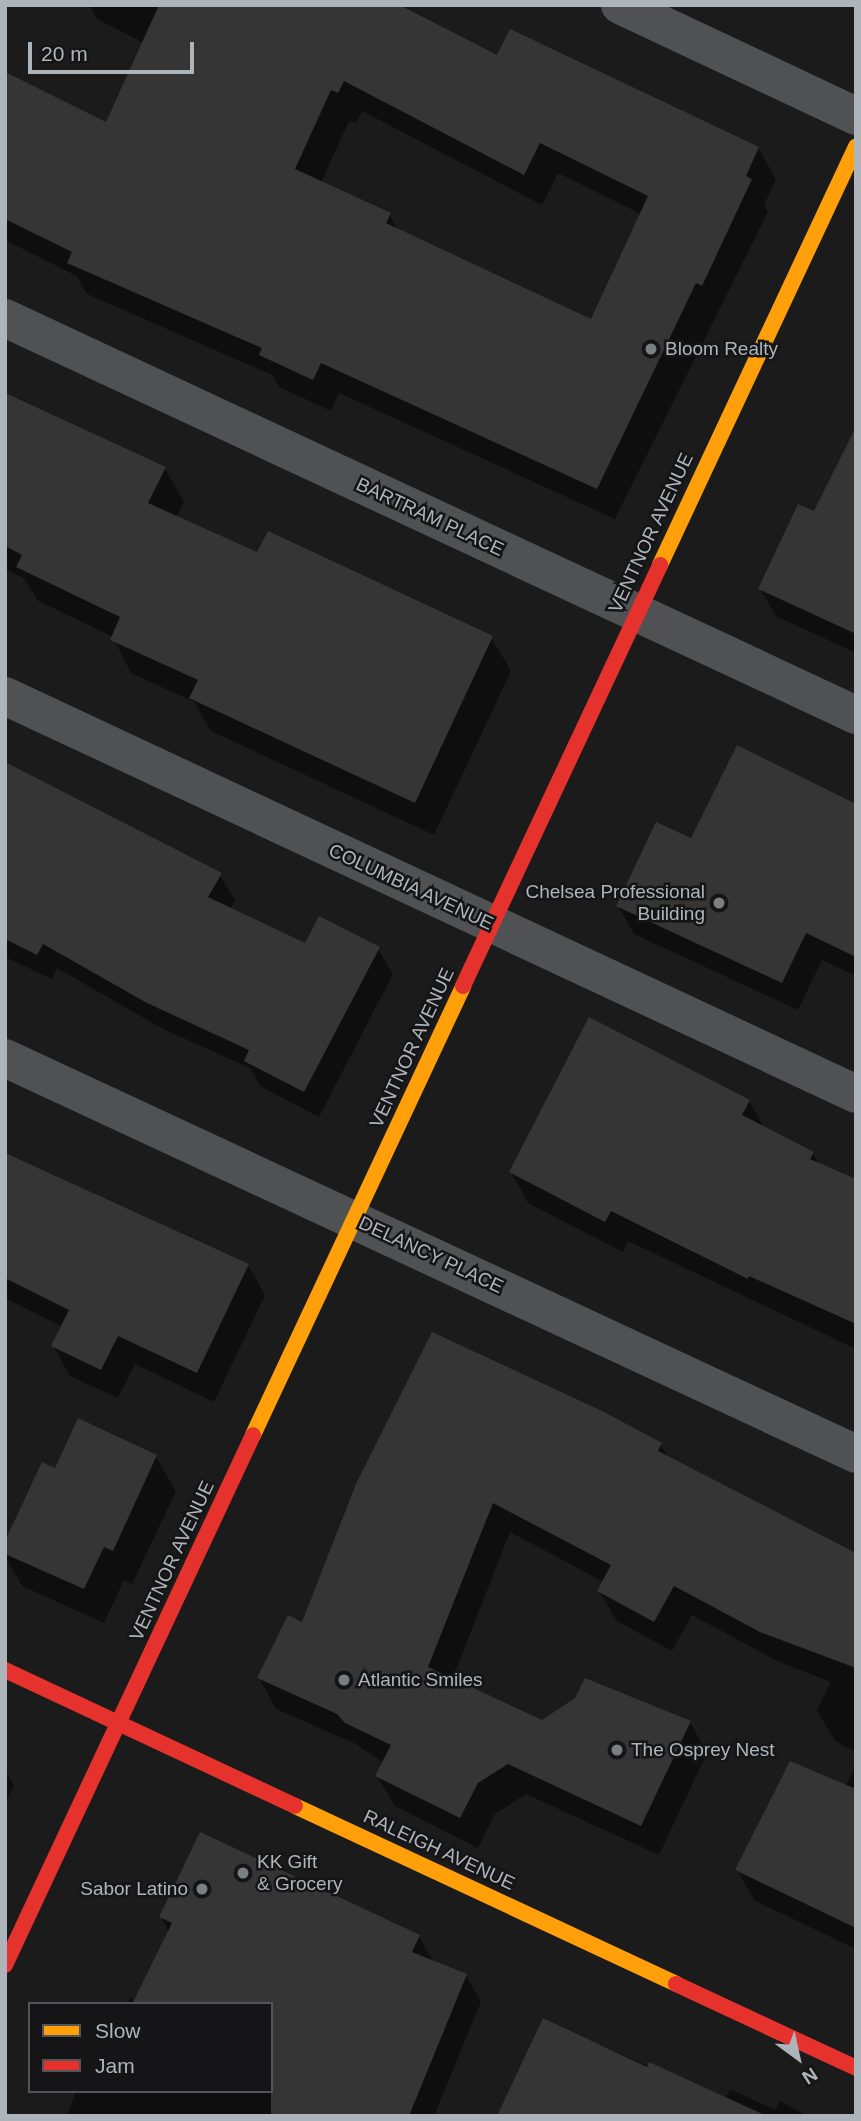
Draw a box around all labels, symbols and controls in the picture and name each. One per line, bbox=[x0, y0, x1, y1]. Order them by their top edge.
scale bar bbox=[32, 28, 198, 72]
text: 20 m bbox=[41, 42, 88, 65]
place label: Bloom Realty bbox=[665, 338, 778, 360]
marker: Bloom Realty bbox=[643, 341, 659, 357]
street label: VENTNOR AVENUE bbox=[604, 449, 698, 617]
street label: BARTRAM PLACE bbox=[353, 473, 507, 561]
street label: COLUMBIA AVENUE bbox=[324, 838, 498, 936]
place label: Chelsea Professional Building bbox=[525, 881, 705, 925]
marker: Chelsea Professional Building bbox=[711, 895, 727, 911]
street label: VENTNOR AVENUE bbox=[365, 964, 459, 1132]
street label: DELANCY PLACE bbox=[355, 1211, 507, 1299]
street label: VENTNOR AVENUE bbox=[125, 1477, 219, 1645]
place label: Atlantic Smiles bbox=[358, 1669, 483, 1691]
marker: Atlantic Smiles bbox=[336, 1672, 352, 1688]
place label: The Osprey Nest bbox=[631, 1739, 775, 1761]
marker: The Osprey Nest bbox=[609, 1742, 625, 1758]
street label: RALEIGH AVENUE bbox=[359, 1805, 519, 1895]
place label: KK Gift & Grocery bbox=[257, 1851, 343, 1895]
marker: KK Gift & Grocery bbox=[235, 1865, 251, 1881]
place label: Sabor Latino bbox=[80, 1878, 188, 1900]
marker: Sabor Latino bbox=[194, 1881, 210, 1897]
legend bbox=[28, 2002, 273, 2093]
text: Slow bbox=[95, 2019, 141, 2042]
north arrow bbox=[763, 2023, 833, 2093]
text: Jam bbox=[95, 2054, 135, 2077]
text: N bbox=[798, 2063, 821, 2089]

